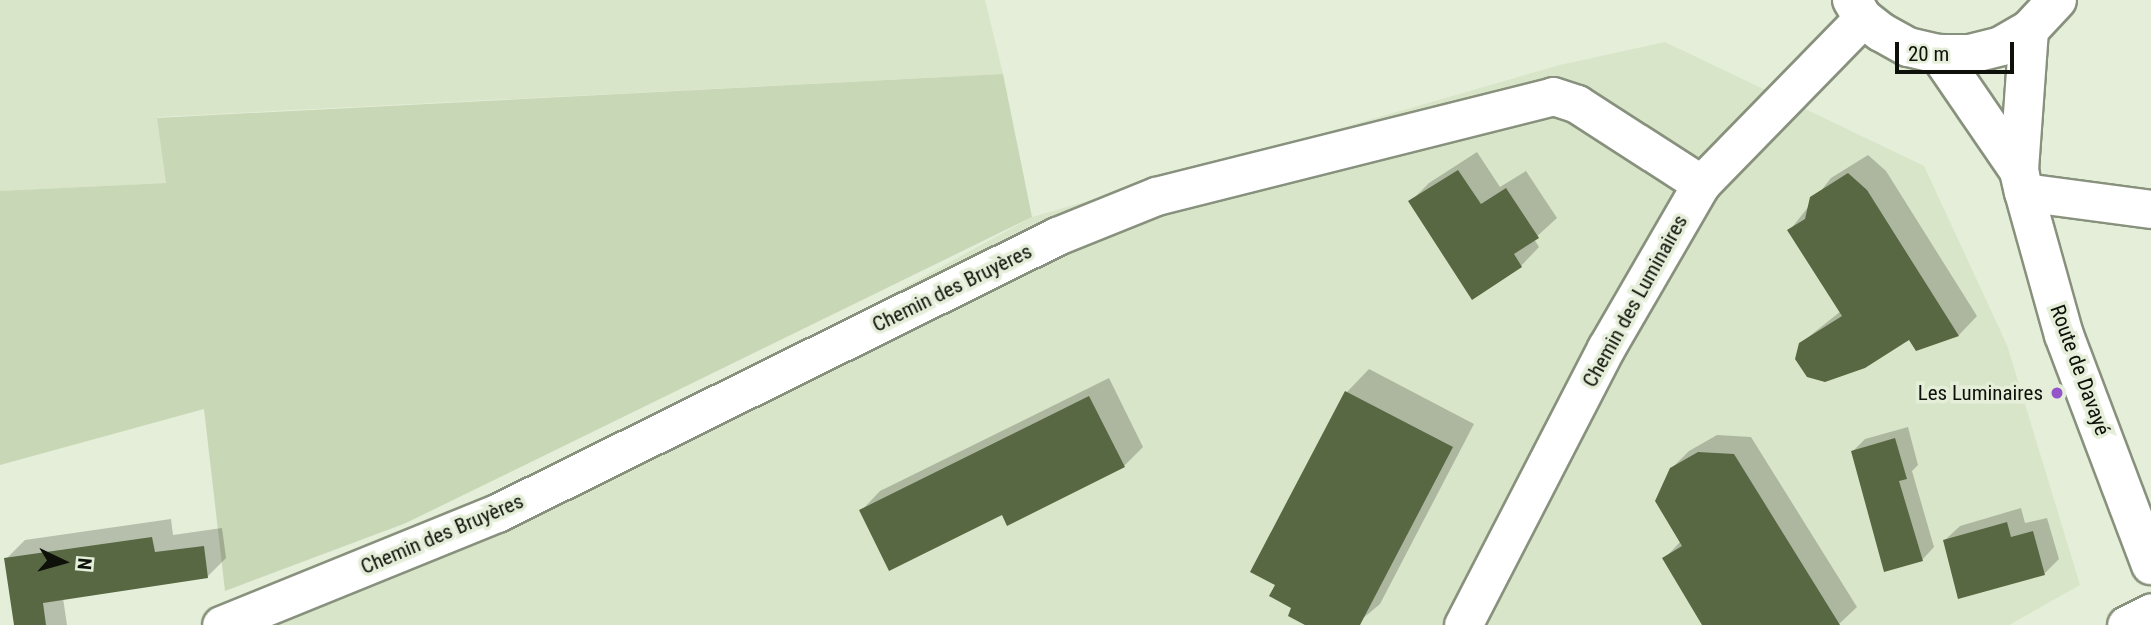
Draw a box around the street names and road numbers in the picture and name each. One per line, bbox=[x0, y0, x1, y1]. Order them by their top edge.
street label: Chemin des Luminaires bbox=[1577, 210, 1693, 392]
street label: Chemin des Bruyères bbox=[868, 238, 1036, 338]
street label: Route de Davayé bbox=[2045, 301, 2115, 439]
street label: Chemin des Bruyères bbox=[357, 488, 527, 580]

